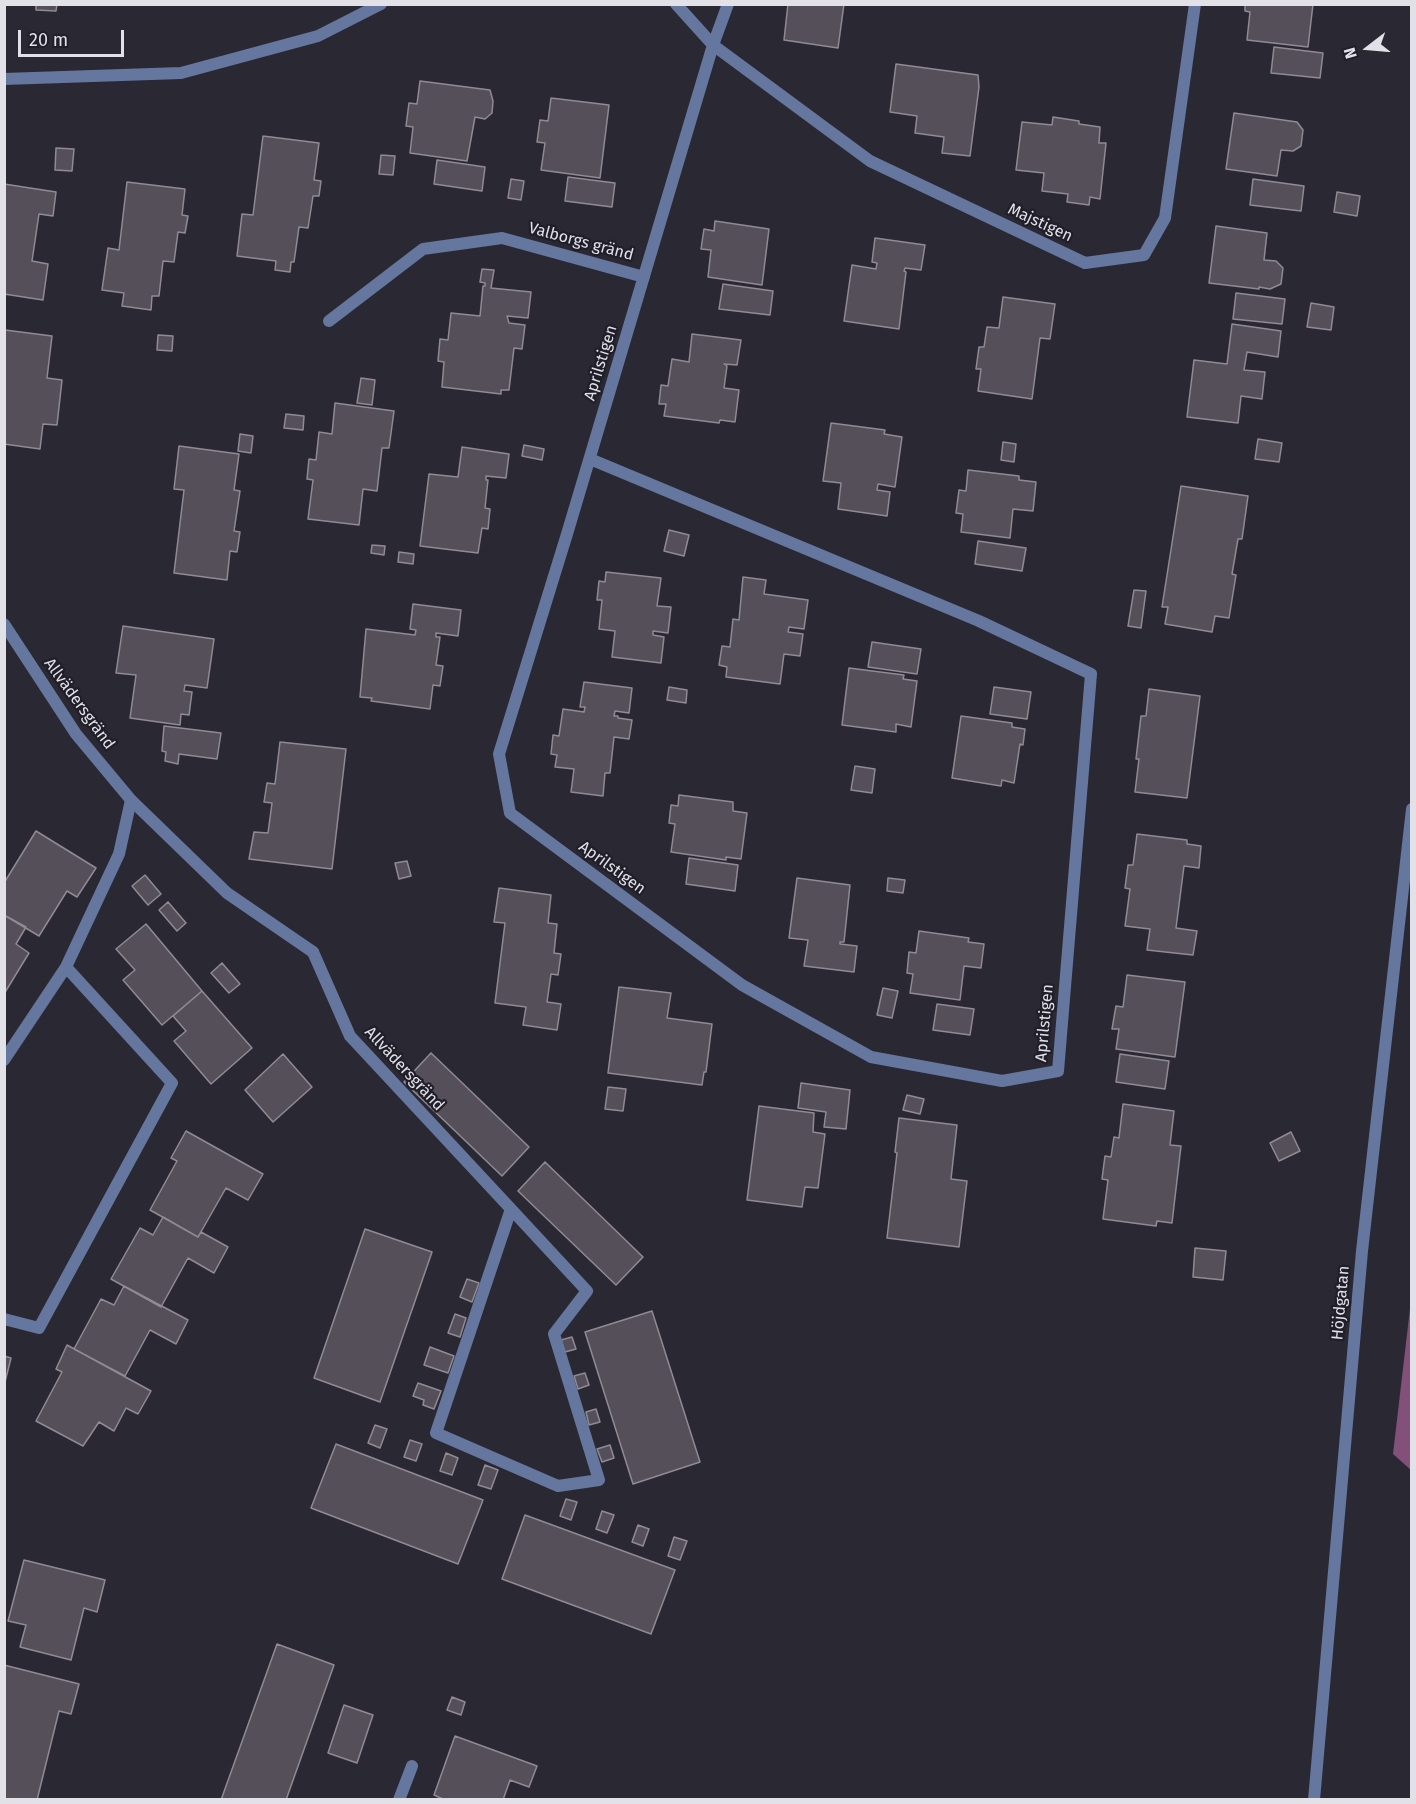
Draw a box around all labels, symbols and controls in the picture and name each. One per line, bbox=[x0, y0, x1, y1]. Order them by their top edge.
scale bar bbox=[21, 18, 128, 56]
north arrow bbox=[1338, 18, 1398, 78]
text: 20 m bbox=[29, 29, 68, 51]
text: N bbox=[1340, 45, 1361, 61]
street label: Majstigen bbox=[1004, 200, 1076, 246]
street label: Valborgs gränd bbox=[526, 219, 636, 265]
street label: Aprilstigen bbox=[580, 323, 622, 403]
street label: Allvädersgränd bbox=[39, 655, 119, 753]
street label: Aprilstigen bbox=[575, 837, 649, 899]
street label: Aprilstigen bbox=[1032, 983, 1058, 1063]
street label: Allvädersgränd bbox=[360, 1023, 448, 1115]
street label: Höjdgatan bbox=[1328, 1265, 1354, 1341]

